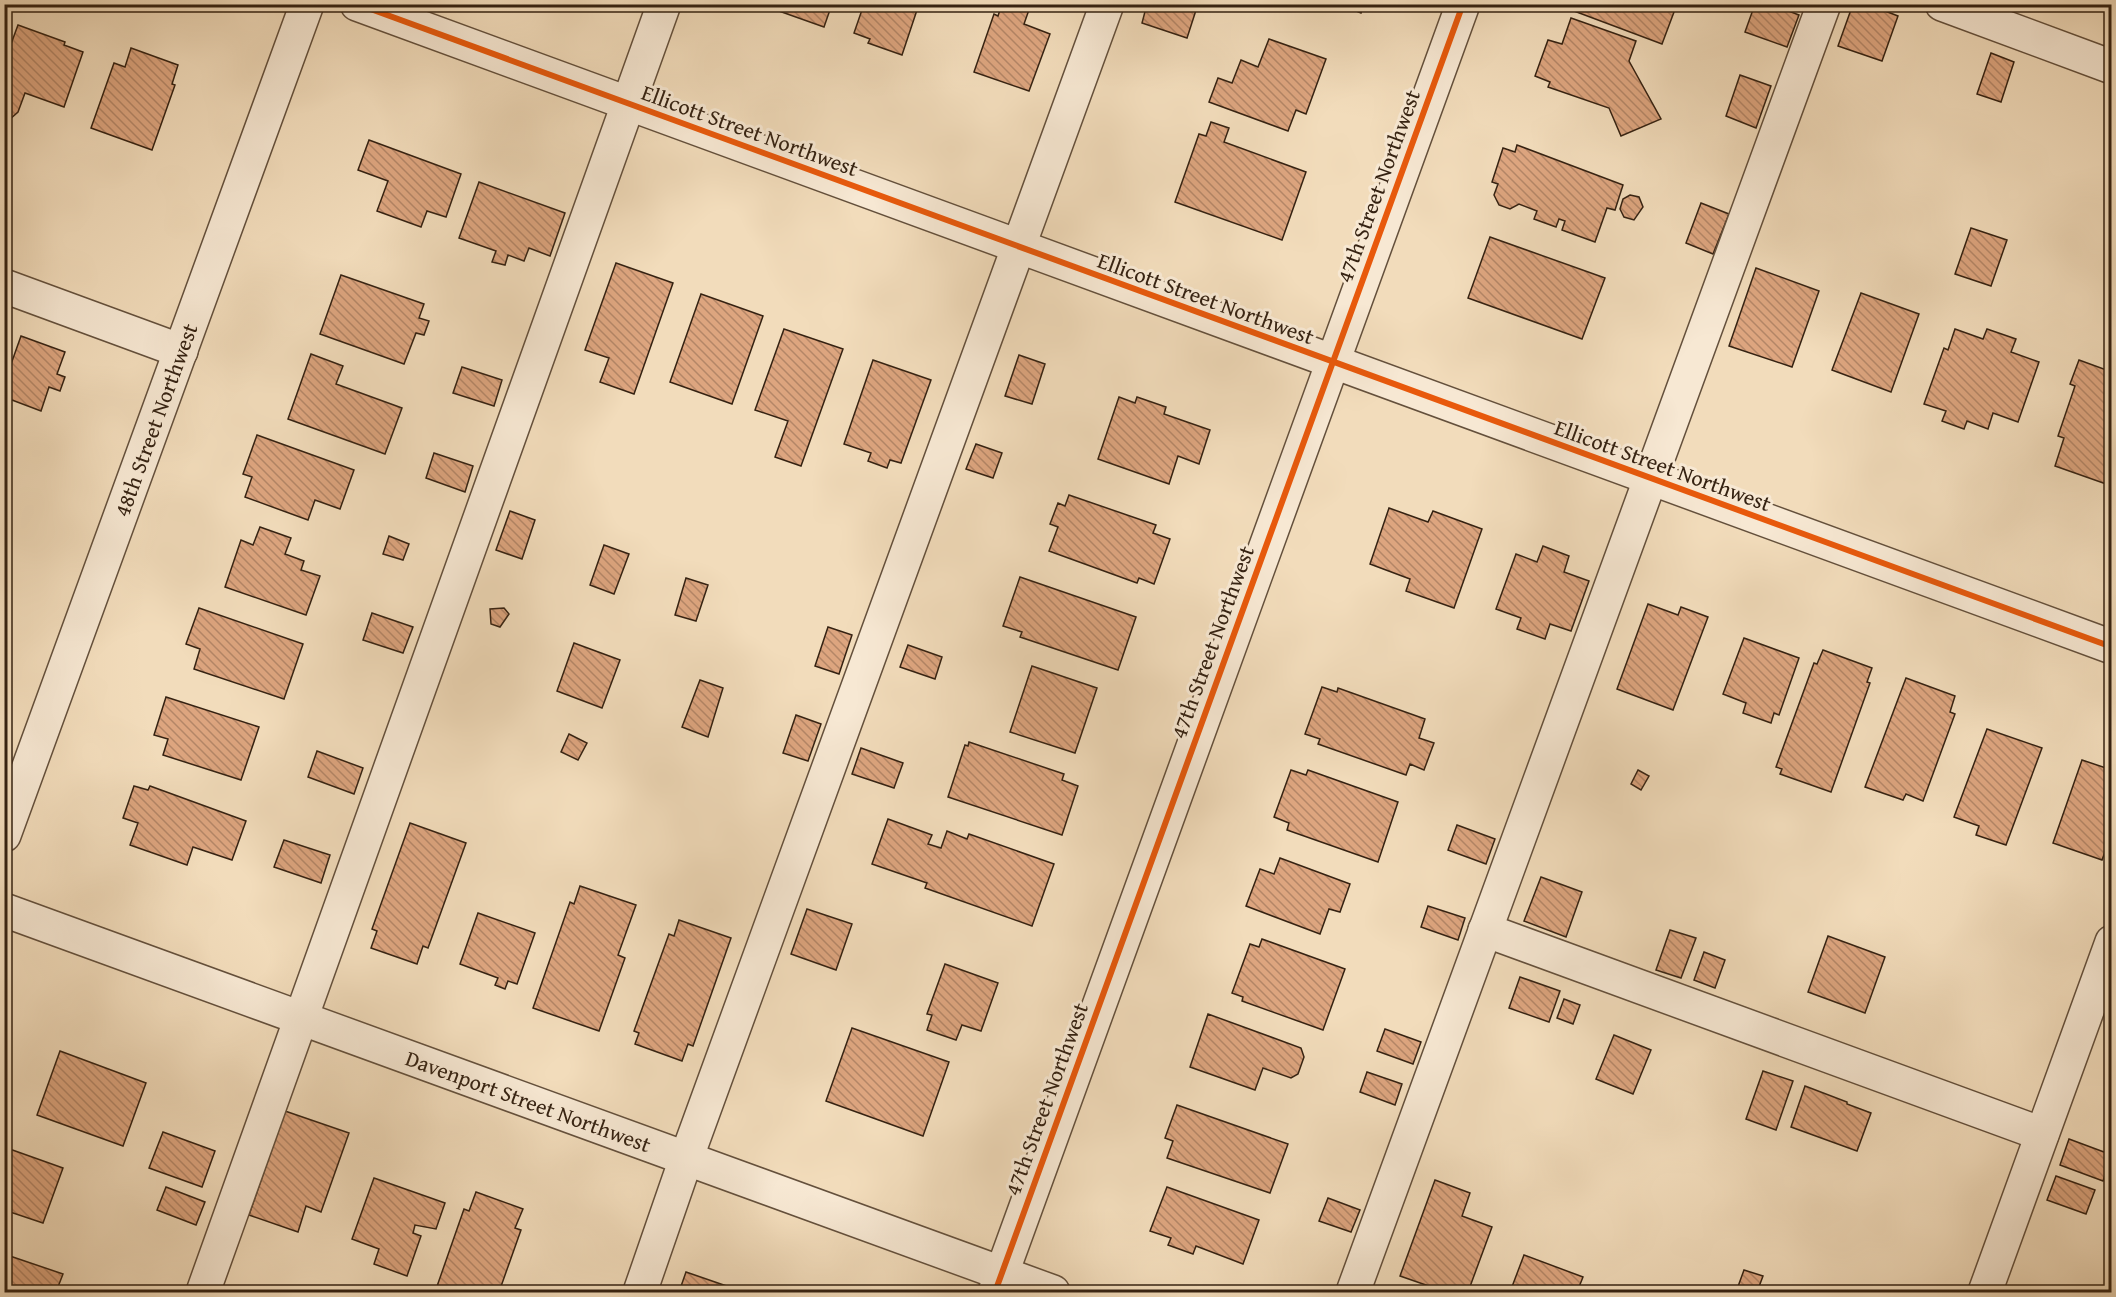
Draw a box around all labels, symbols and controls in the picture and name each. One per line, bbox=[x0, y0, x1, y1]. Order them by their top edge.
street label: Ellicott Street Northwest bbox=[637, 76, 863, 184]
street label: 47th Street Northwest bbox=[1328, 85, 1428, 287]
street label: Ellicott Street Northwest bbox=[1093, 244, 1319, 352]
street label: 48th Street Northwest bbox=[106, 318, 205, 521]
street label: Ellicott Street Northwest bbox=[1550, 411, 1776, 519]
street label: 47th Street Northwest bbox=[1162, 541, 1262, 743]
street label: 47th Street Northwest bbox=[996, 998, 1096, 1200]
street label: Davenport Street Northwest bbox=[401, 1042, 656, 1160]

